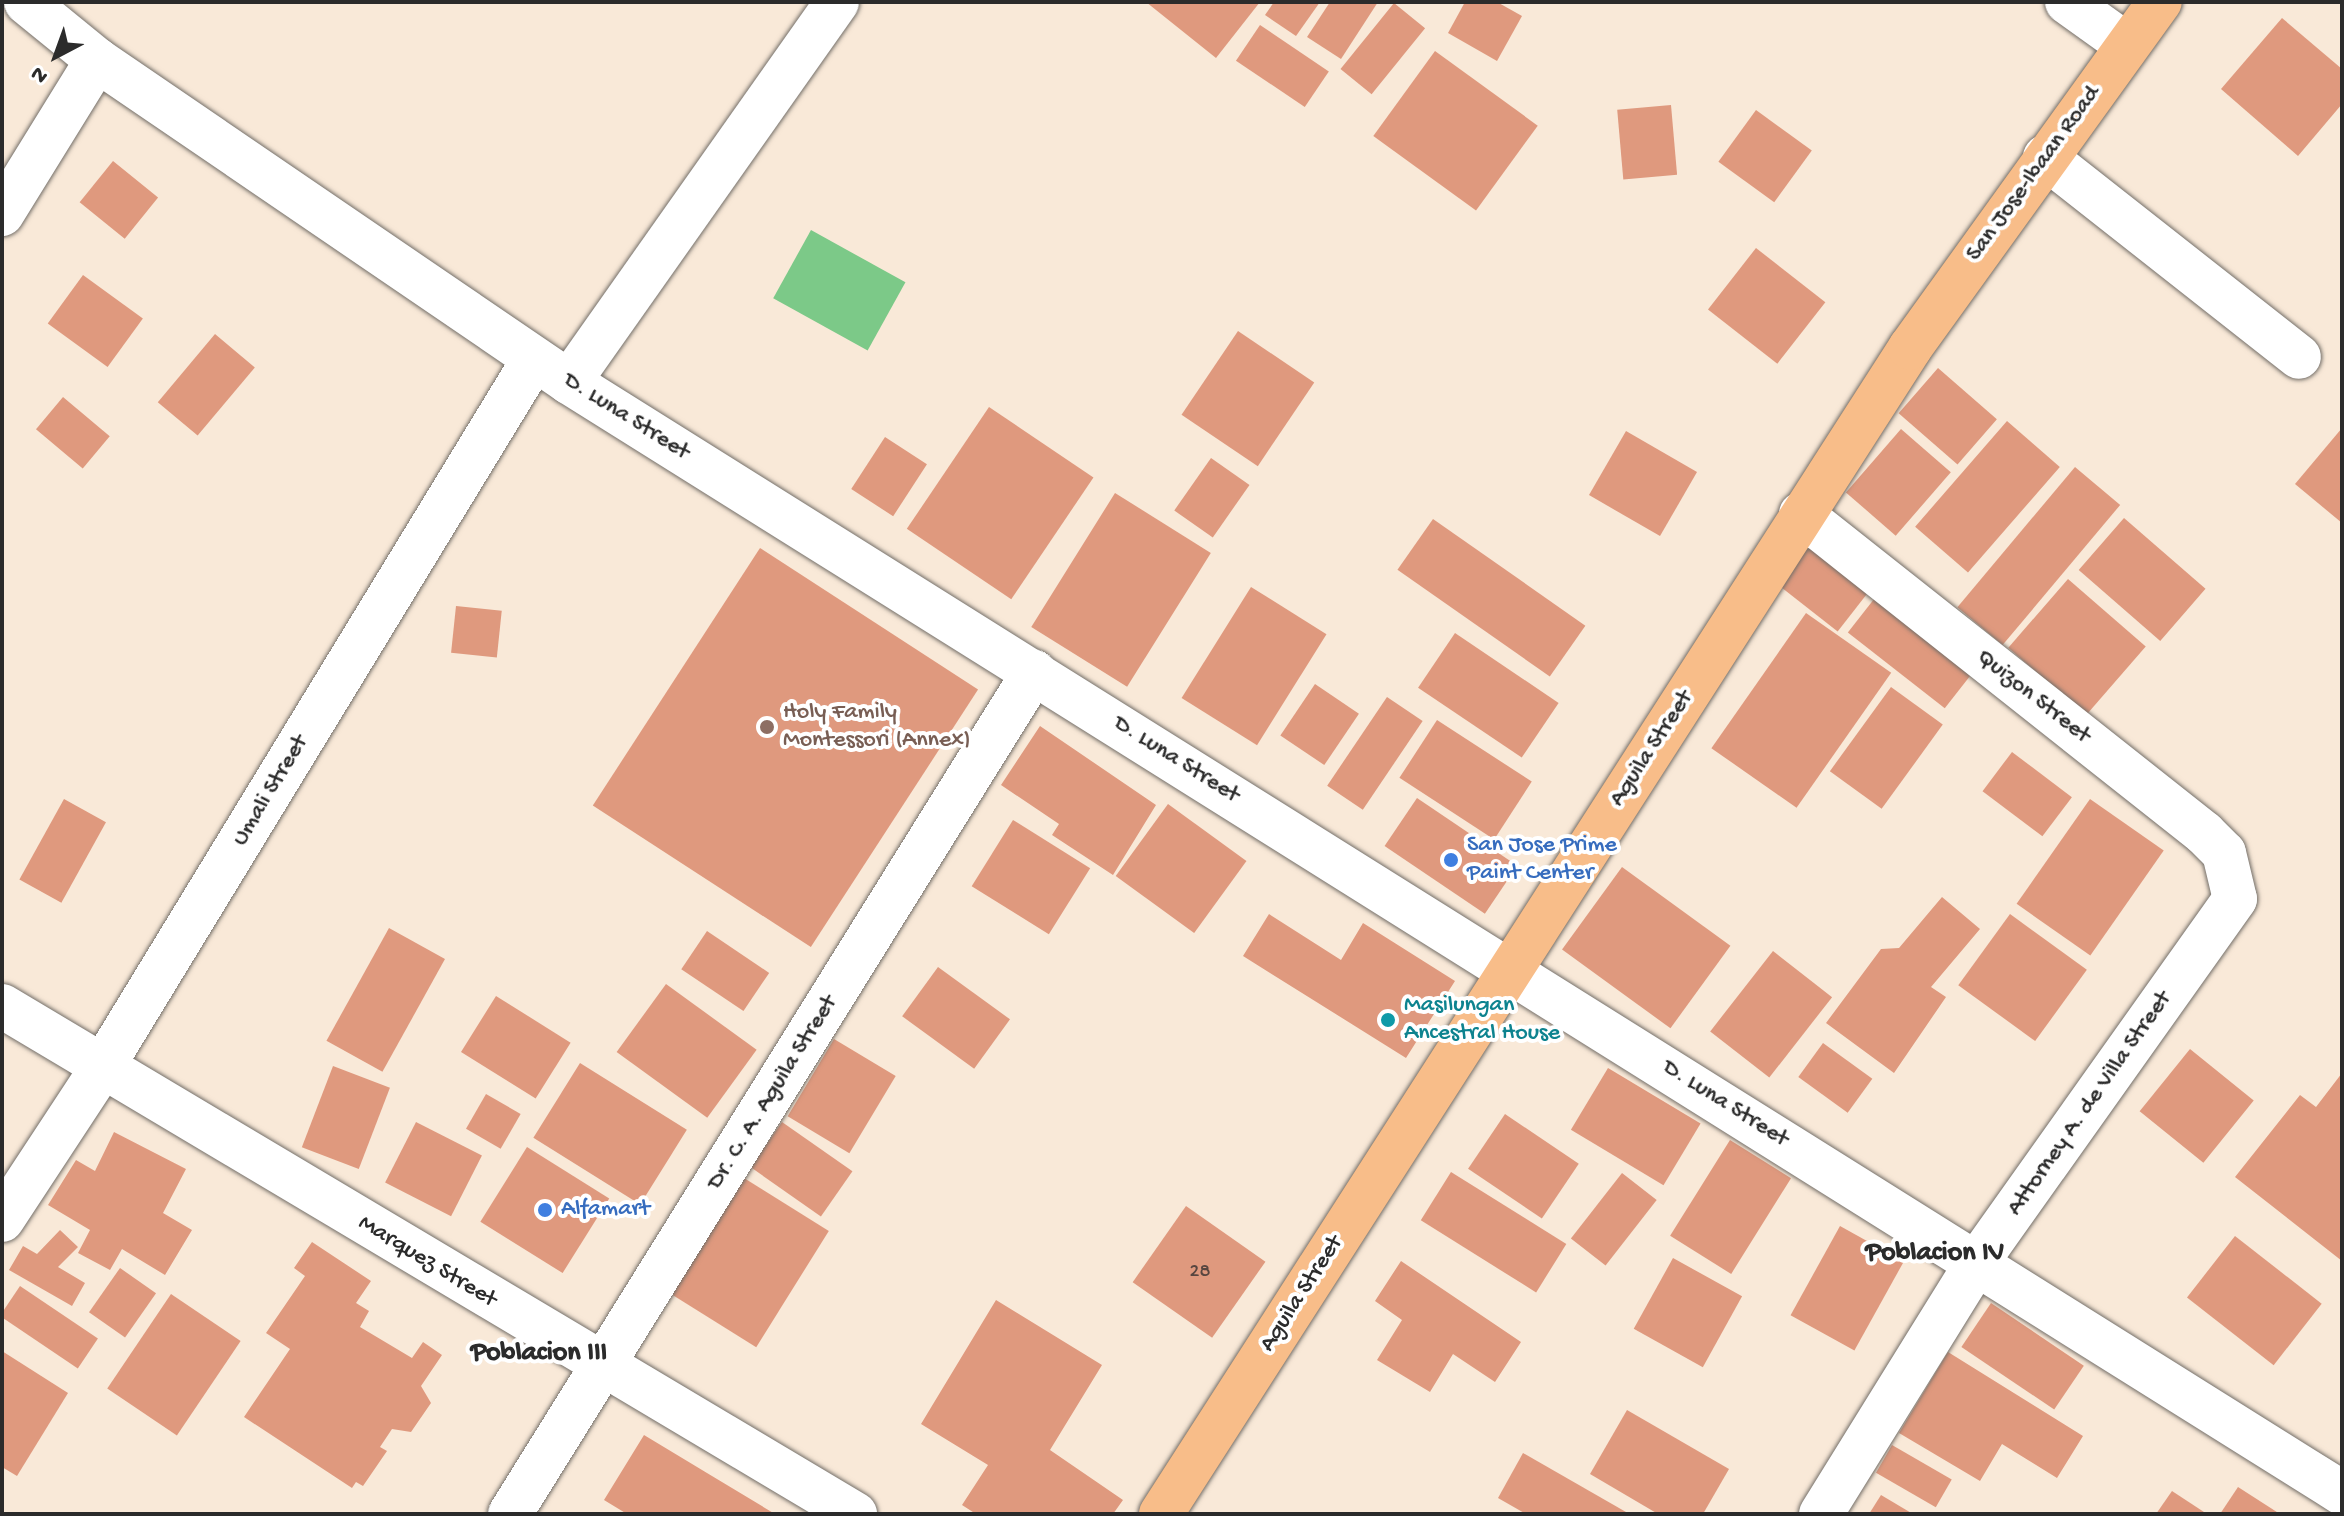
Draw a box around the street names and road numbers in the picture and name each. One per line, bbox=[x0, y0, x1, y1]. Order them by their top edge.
street label: San Jose-Ibaan Road bbox=[1961, 81, 2107, 267]
street label: D. Luna Street bbox=[558, 367, 694, 467]
street label: Quizon Street bbox=[1970, 644, 2096, 750]
street label: Aguila Street bbox=[1604, 686, 1700, 812]
street label: D. Luna Street bbox=[1108, 710, 1244, 810]
street label: Umali Street bbox=[227, 730, 315, 852]
street label: Attorney A. de Villa Street bbox=[2001, 986, 2179, 1222]
street label: Dr. C. A. Aguila Street bbox=[702, 991, 844, 1195]
street label: D. Luna Street bbox=[1657, 1054, 1793, 1154]
street label: Marquez Street bbox=[352, 1209, 502, 1315]
street label: Aguila Street bbox=[1254, 1231, 1350, 1357]

